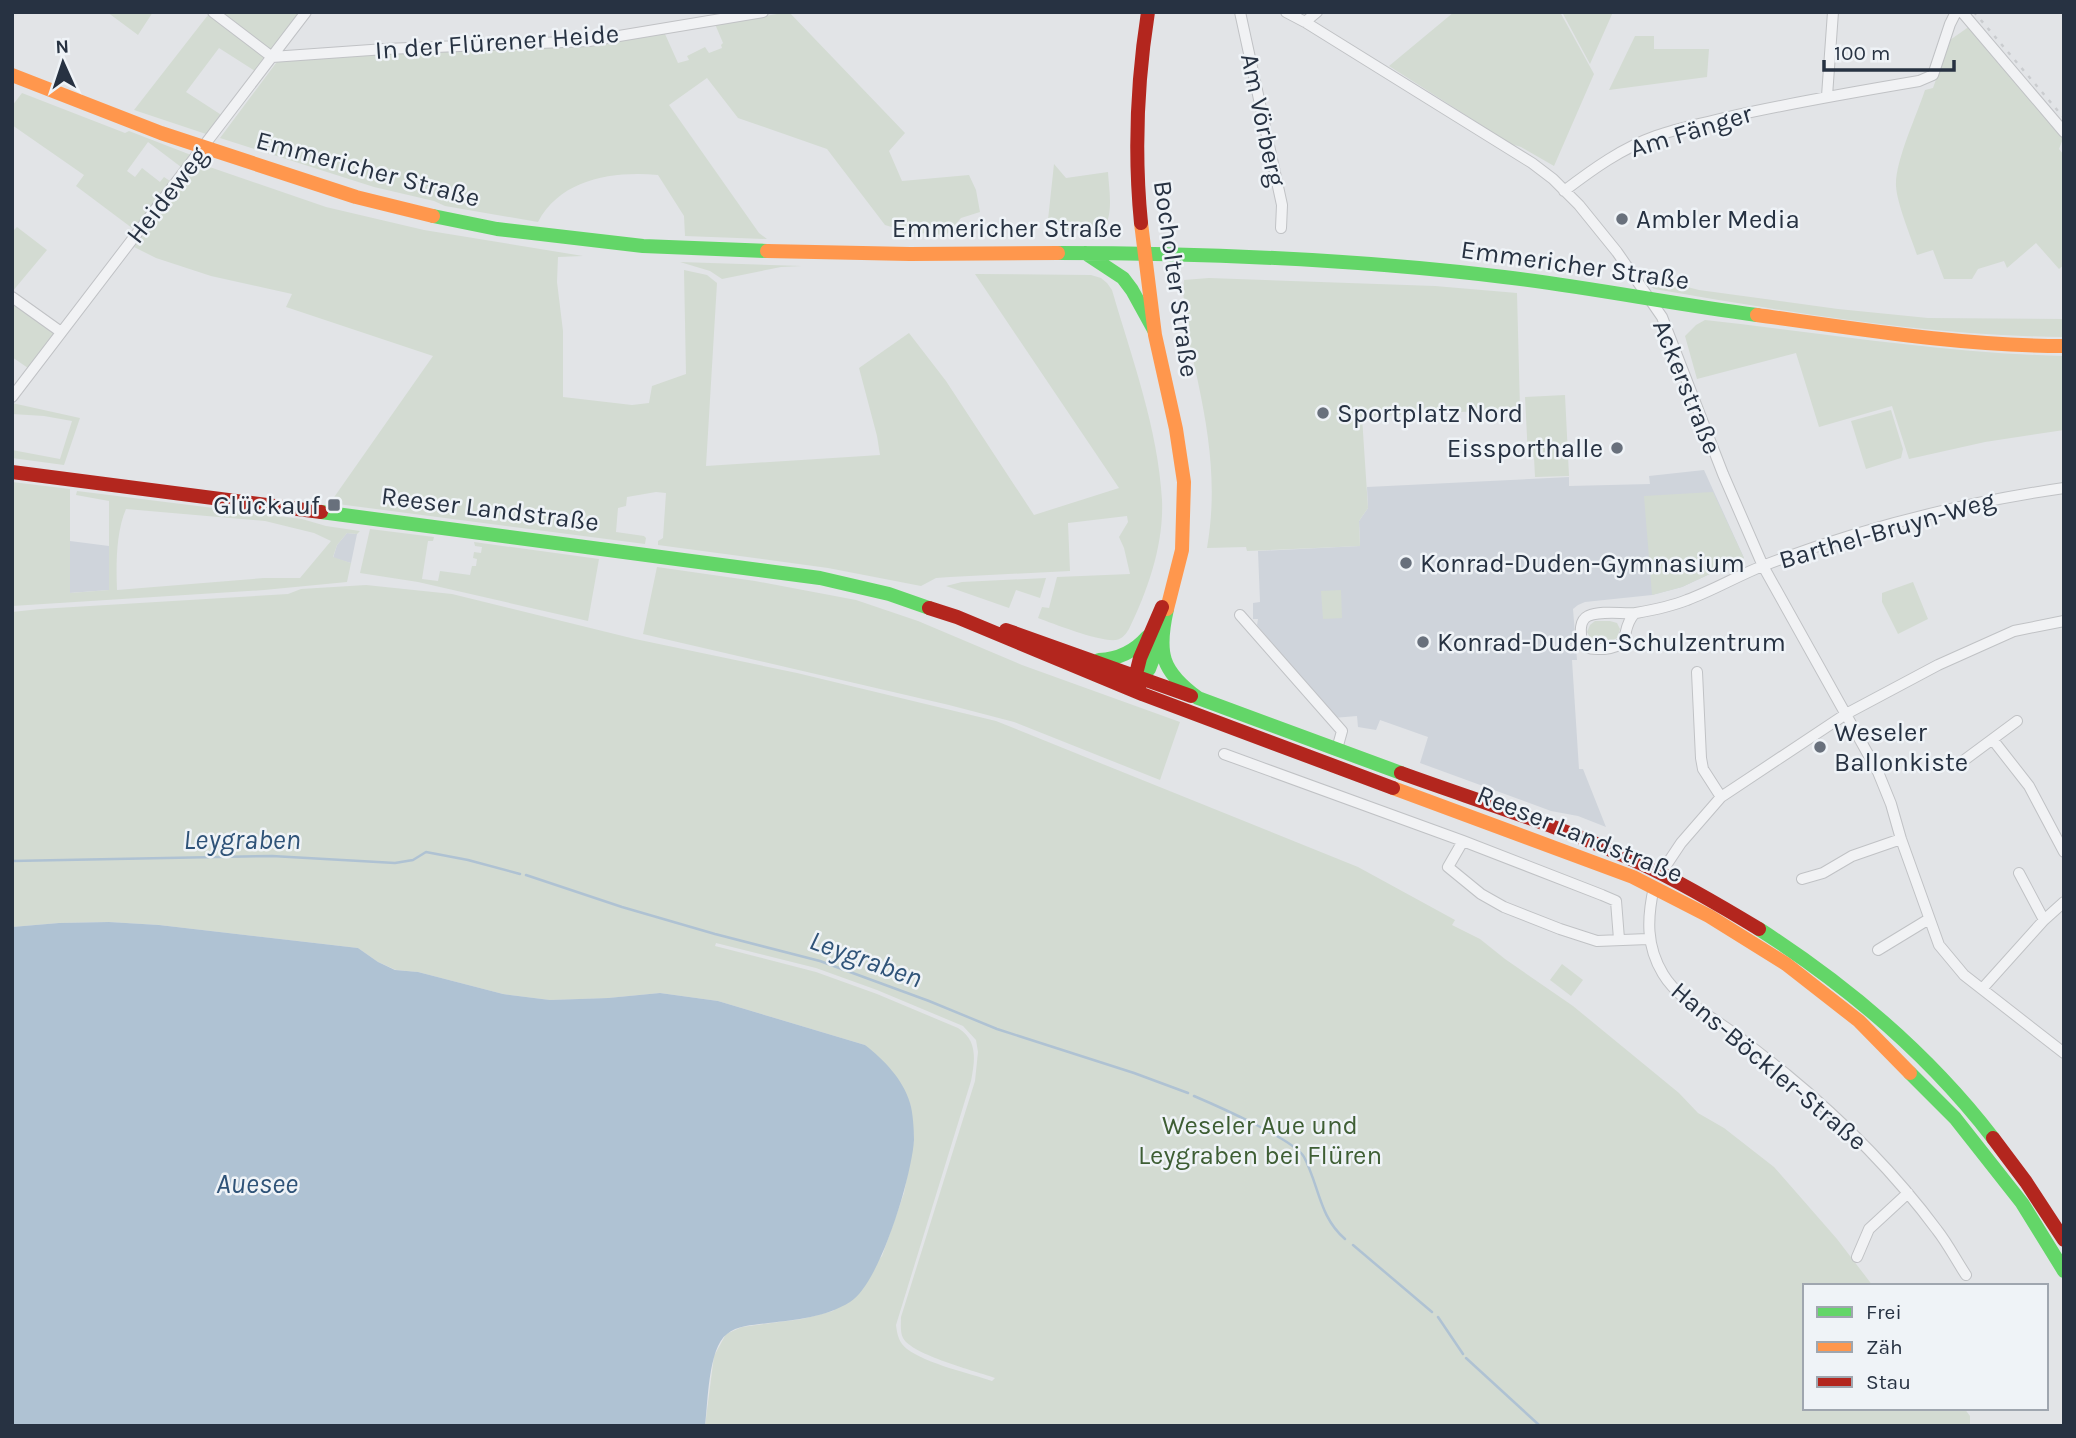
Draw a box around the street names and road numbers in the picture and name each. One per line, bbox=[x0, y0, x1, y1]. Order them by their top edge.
street label: In der Flürener Heide bbox=[374, 18, 620, 66]
street label: Am Vörberg bbox=[1234, 51, 1292, 190]
street label: Am Fänger bbox=[1626, 98, 1756, 164]
street label: Emmericher Straße bbox=[253, 124, 483, 214]
street label: Heideweg bbox=[120, 140, 215, 250]
street label: Bocholter Straße bbox=[1147, 179, 1205, 379]
street label: Emmericher Straße bbox=[892, 213, 1122, 244]
street label: Emmericher Straße bbox=[1459, 234, 1691, 296]
street label: Ackerstraße bbox=[1646, 315, 1728, 459]
street label: Reeser Landstraße bbox=[379, 480, 601, 538]
street label: Barthel-Bruyn-Weg bbox=[1775, 484, 1999, 576]
street label: Reeser Landstraße bbox=[1473, 779, 1687, 889]
street label: Hans-Böckler-Straße bbox=[1665, 975, 1873, 1157]

